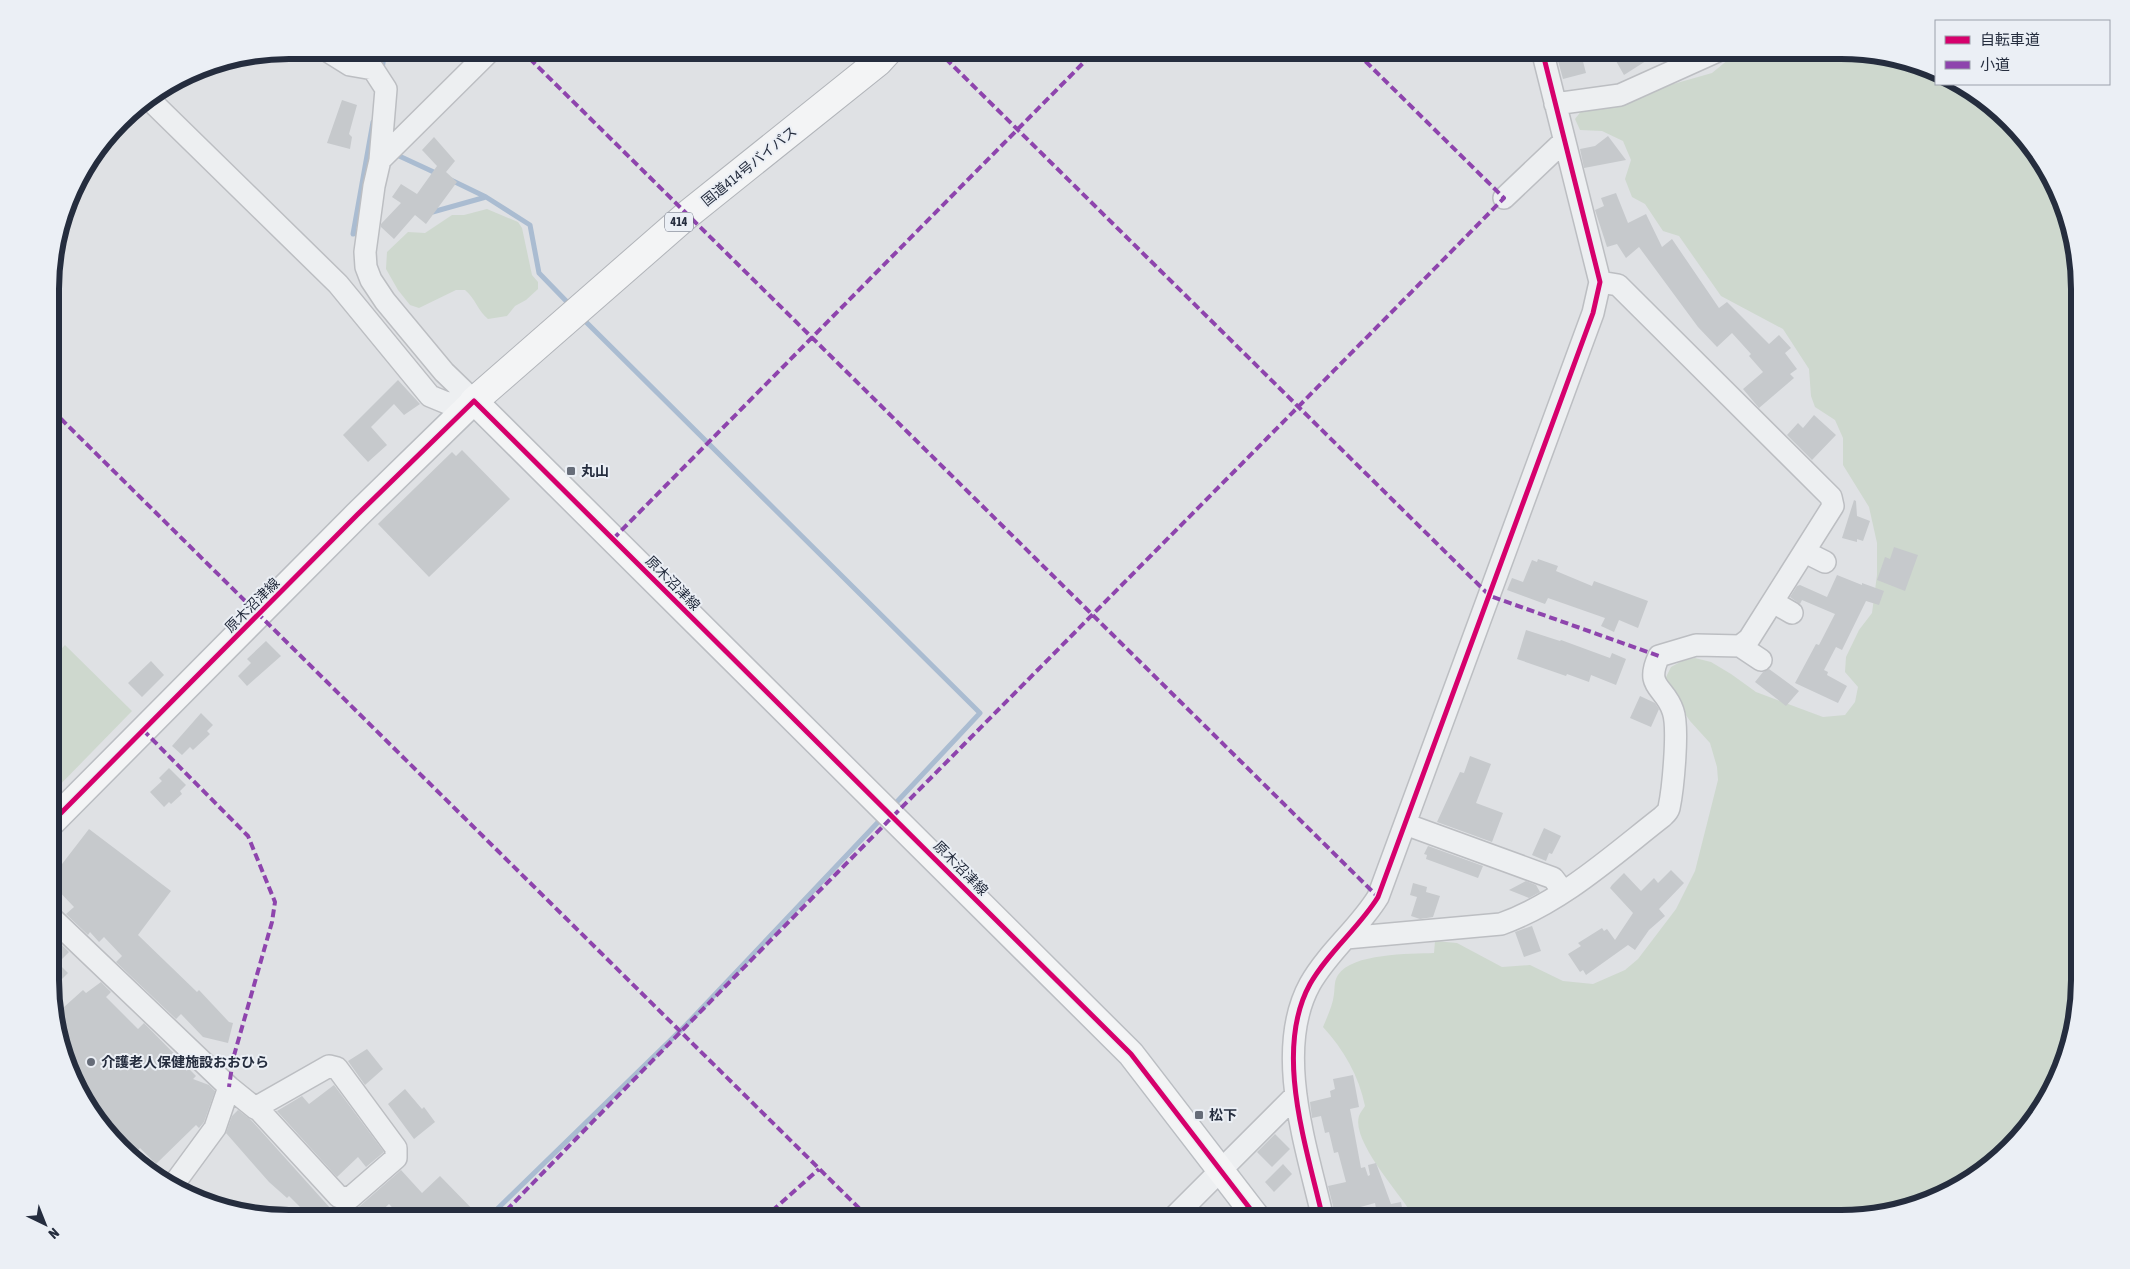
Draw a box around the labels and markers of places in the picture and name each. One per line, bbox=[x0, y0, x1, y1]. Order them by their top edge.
place label: 丸山 bbox=[581, 463, 609, 479]
marker: 丸山 bbox=[565, 465, 577, 477]
place label: 介護老人保健施設おおひら bbox=[101, 1054, 269, 1070]
marker: 介護老人保健施設おおひら bbox=[85, 1056, 97, 1068]
place label: 松下 bbox=[1209, 1107, 1237, 1123]
marker: 松下 bbox=[1193, 1109, 1205, 1121]

